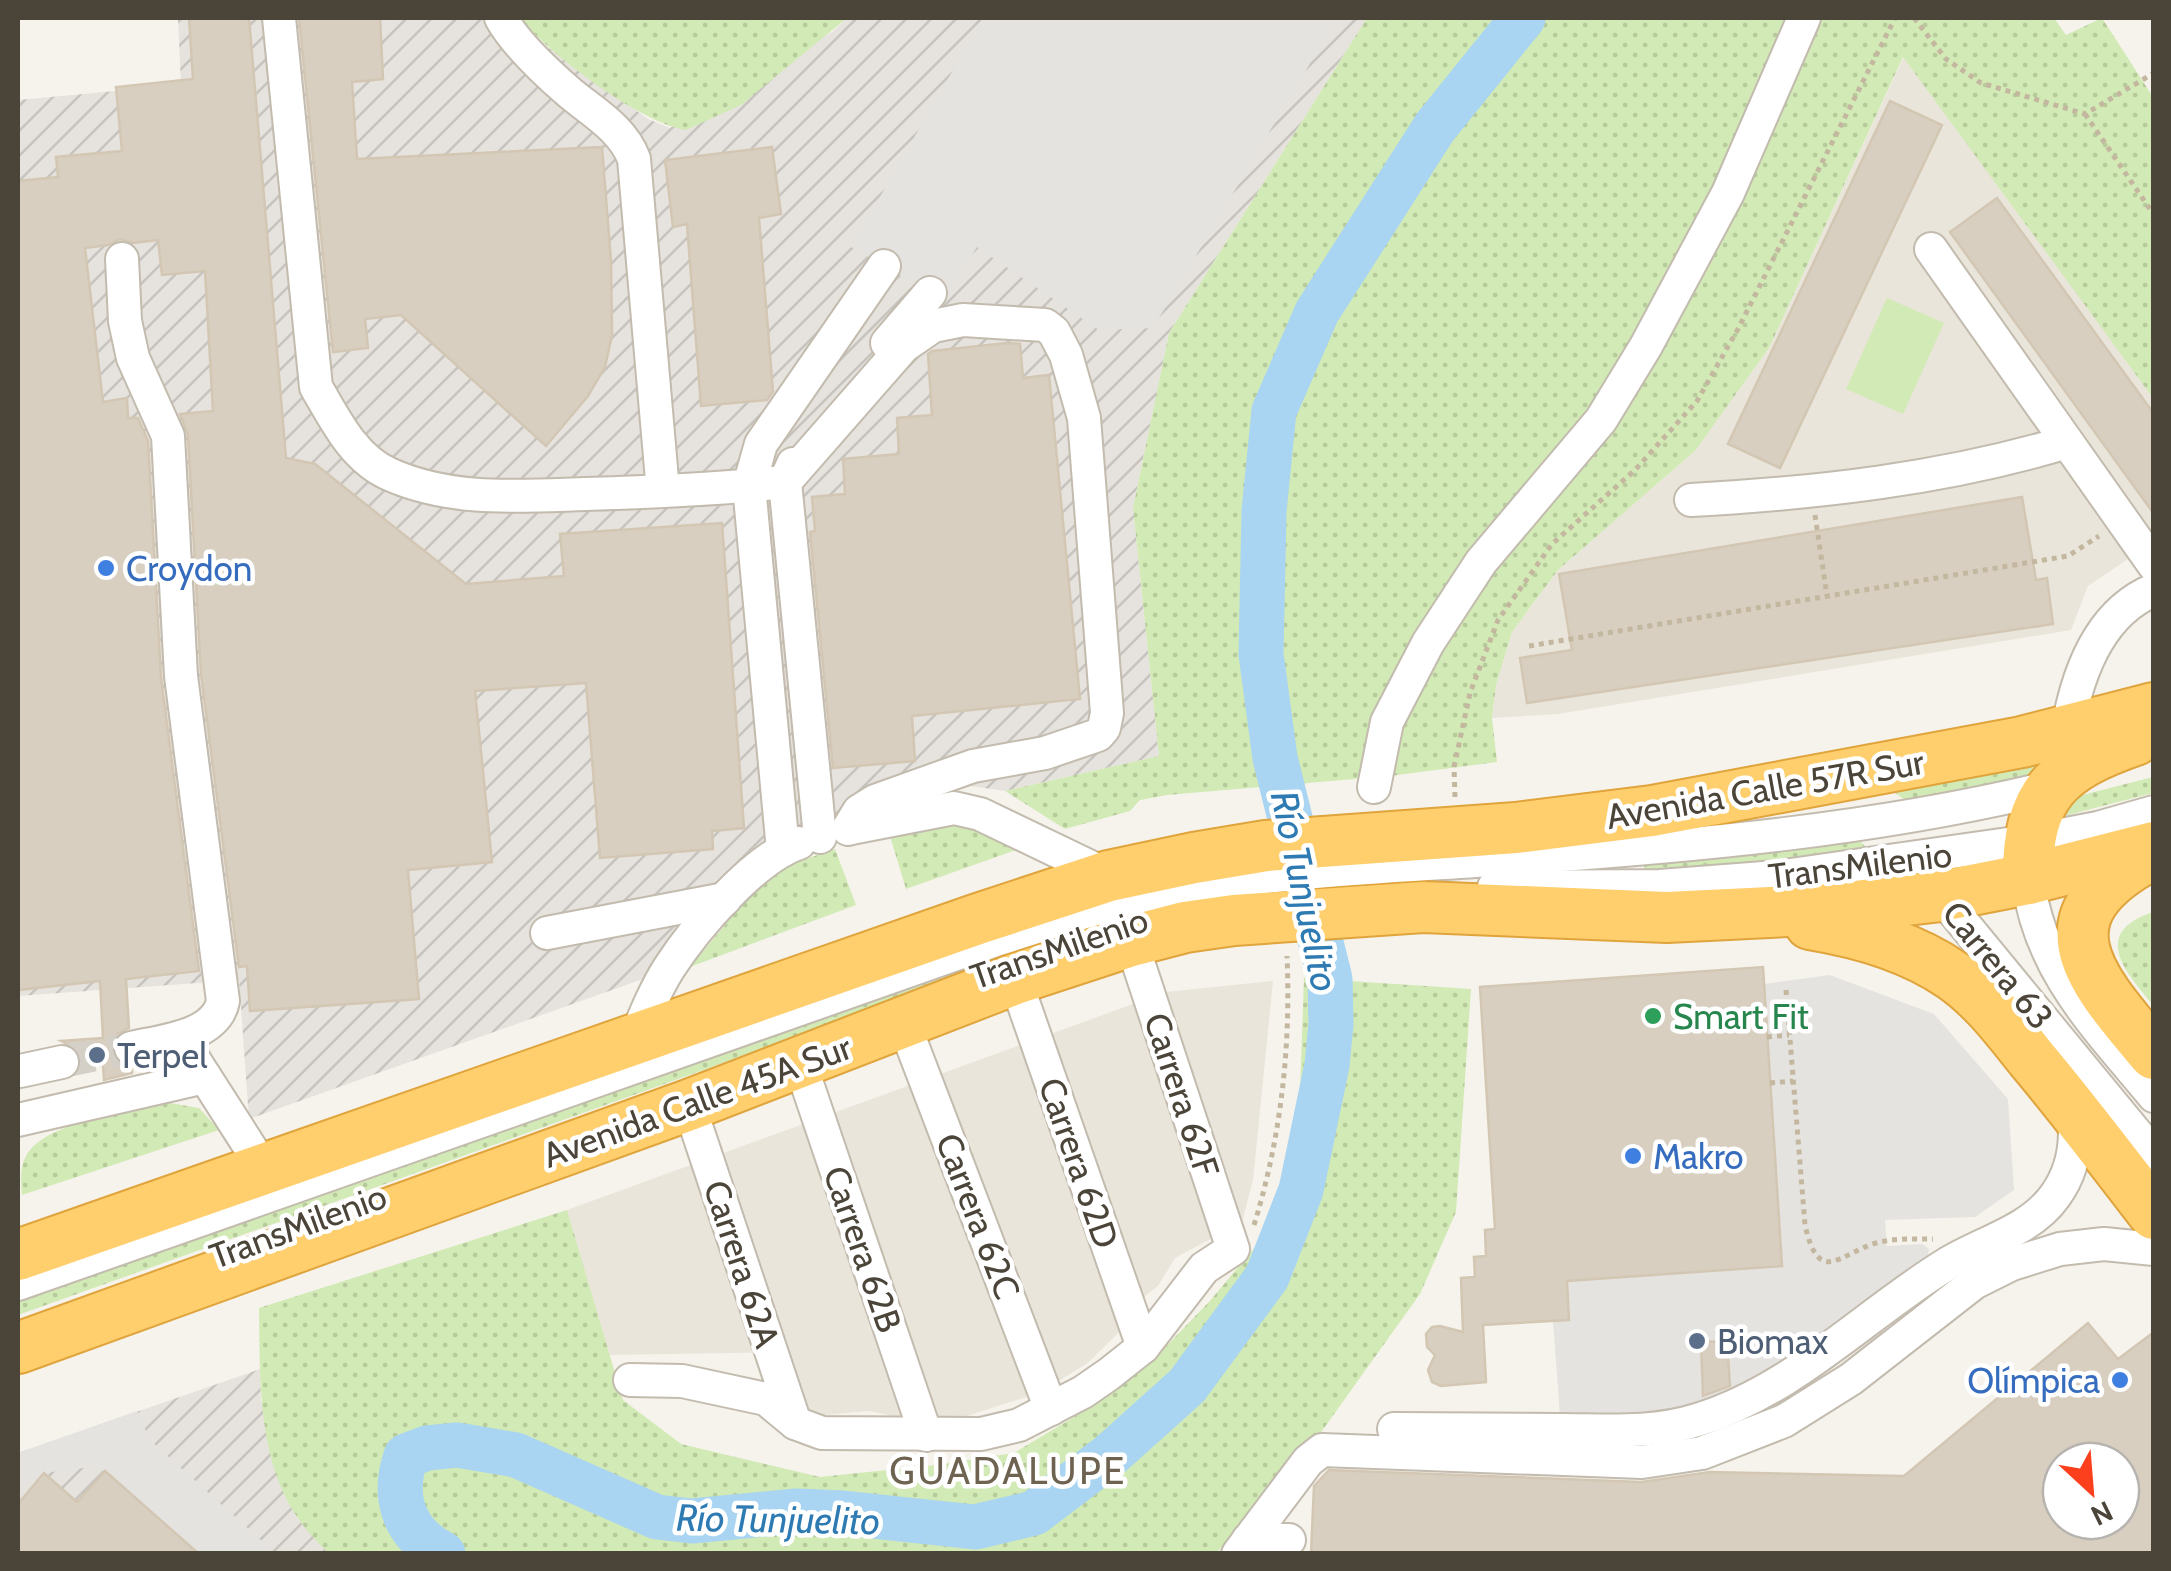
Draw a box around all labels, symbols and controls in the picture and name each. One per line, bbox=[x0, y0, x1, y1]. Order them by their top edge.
place label: Croydon bbox=[126, 547, 252, 590]
marker: Croydon bbox=[95, 557, 117, 579]
street label: Avenida Calle 57R Sur bbox=[1603, 740, 1927, 838]
water label: Río Tunjuelito bbox=[1261, 786, 1349, 996]
street label: TransMilenio bbox=[1766, 832, 1954, 898]
street label: Carrera 63 bbox=[1933, 892, 2063, 1038]
street label: TransMilenio bbox=[965, 898, 1153, 998]
place label: Smart Fit bbox=[1673, 995, 1809, 1038]
marker: Smart Fit bbox=[1642, 1005, 1664, 1027]
street label: Carrera 62F bbox=[1135, 1008, 1229, 1182]
street label: Avenida Calle 45A Sur bbox=[537, 1025, 857, 1177]
place label: Terpel bbox=[117, 1034, 208, 1077]
marker: Terpel bbox=[86, 1044, 108, 1066]
street label: Carrera 62D bbox=[1030, 1072, 1128, 1254]
street label: Carrera 62C bbox=[927, 1127, 1029, 1305]
place label: Makro bbox=[1653, 1135, 1744, 1178]
marker: Makro bbox=[1622, 1145, 1644, 1167]
street label: Carrera 62B bbox=[815, 1160, 911, 1338]
street label: TransMilenio bbox=[204, 1174, 392, 1278]
street label: Carrera 62A bbox=[695, 1175, 789, 1353]
place label: Biomax bbox=[1717, 1320, 1829, 1363]
marker: Biomax bbox=[1686, 1330, 1708, 1352]
place label: Olímpica bbox=[1967, 1359, 2100, 1402]
marker: Olímpica bbox=[2109, 1369, 2131, 1391]
north arrow bbox=[2041, 1441, 2141, 1541]
district label: GUADALUPE bbox=[889, 1447, 1127, 1494]
water label: Río Tunjuelito bbox=[676, 1494, 880, 1544]
text: N bbox=[2086, 1494, 2118, 1533]

